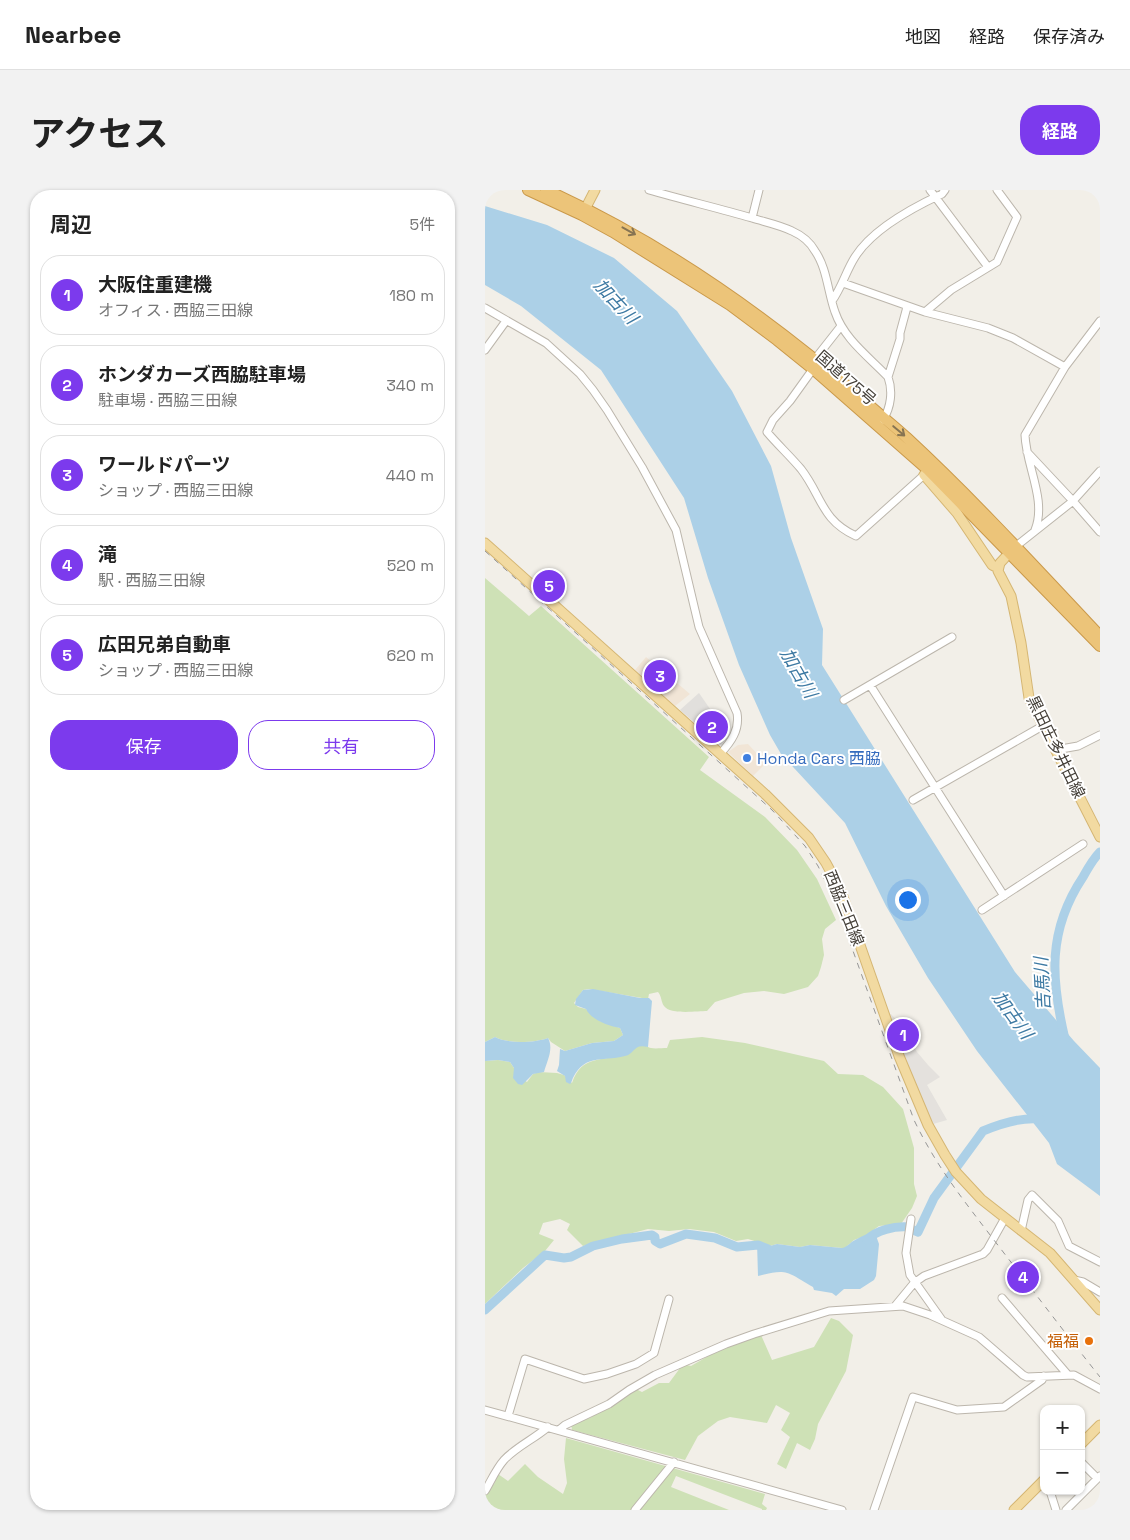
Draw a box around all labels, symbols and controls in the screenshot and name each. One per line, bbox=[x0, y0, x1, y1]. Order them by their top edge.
text: Nearbee bbox=[25, 19, 121, 50]
text: 地図 bbox=[905, 25, 941, 48]
text: 経路 bbox=[969, 25, 1005, 48]
text: 保存済み bbox=[1033, 25, 1105, 48]
button: 経路 bbox=[1020, 105, 1100, 155]
text: アクセス bbox=[30, 112, 168, 156]
text: 周辺 bbox=[50, 211, 92, 238]
text: 5件 bbox=[409, 214, 435, 235]
one-way arrow bbox=[621, 226, 636, 236]
text: 大阪住重建機 bbox=[98, 272, 212, 297]
water label: 加古川 bbox=[589, 273, 644, 330]
text: 1 bbox=[63, 285, 71, 306]
text: 180 m bbox=[389, 285, 434, 306]
text: オフィス · 西脇三田線 bbox=[98, 300, 253, 321]
street label: 国道175号 bbox=[811, 346, 881, 410]
text: ホンダカーズ西脇駐車場 bbox=[98, 362, 306, 387]
text: 2 bbox=[62, 375, 72, 396]
text: 340 m bbox=[386, 375, 434, 396]
text: 駐車場 · 西脇三田線 bbox=[98, 390, 237, 411]
one-way arrow bbox=[893, 426, 906, 437]
text: ワールドパーツ bbox=[98, 452, 231, 477]
text: 3 bbox=[62, 465, 72, 486]
text: 440 m bbox=[386, 465, 434, 486]
text: ショップ · 西脇三田線 bbox=[98, 480, 253, 501]
text: 滝 bbox=[98, 542, 117, 567]
text: 4 bbox=[62, 555, 72, 576]
text: 520 m bbox=[387, 555, 434, 576]
pin: 5 bbox=[533, 567, 565, 605]
text: 駅 · 西脇三田線 bbox=[98, 570, 205, 591]
text: 広田兄弟自動車 bbox=[98, 632, 231, 657]
water label: 加古川 bbox=[776, 644, 823, 704]
text: 5 bbox=[62, 645, 72, 666]
text: 620 m bbox=[386, 645, 434, 666]
pin: 3 bbox=[644, 657, 676, 695]
text: ショップ · 西脇三田線 bbox=[98, 660, 253, 681]
street label: 黒田庄多井田線 bbox=[1022, 692, 1090, 802]
pin: 2 bbox=[696, 708, 728, 746]
button: 保存 bbox=[50, 720, 238, 770]
button: 共有 bbox=[248, 720, 435, 770]
place label: Honda Cars 西脇 bbox=[757, 748, 881, 769]
marker: Honda Cars 西脇 bbox=[741, 752, 753, 764]
street label: 西脇三田線 bbox=[819, 867, 869, 949]
your location bbox=[895, 887, 921, 913]
water label: 吉馬川 bbox=[1029, 954, 1055, 1012]
water label: 加古川 bbox=[988, 986, 1039, 1045]
pin: 1 bbox=[887, 1016, 919, 1054]
pin: 4 bbox=[1007, 1258, 1039, 1296]
place label: 福福 bbox=[1047, 1331, 1079, 1352]
marker: 福福 bbox=[1083, 1335, 1095, 1347]
map controls bbox=[1040, 1405, 1085, 1495]
button: + bbox=[1040, 1405, 1085, 1450]
button: − bbox=[1040, 1450, 1085, 1495]

